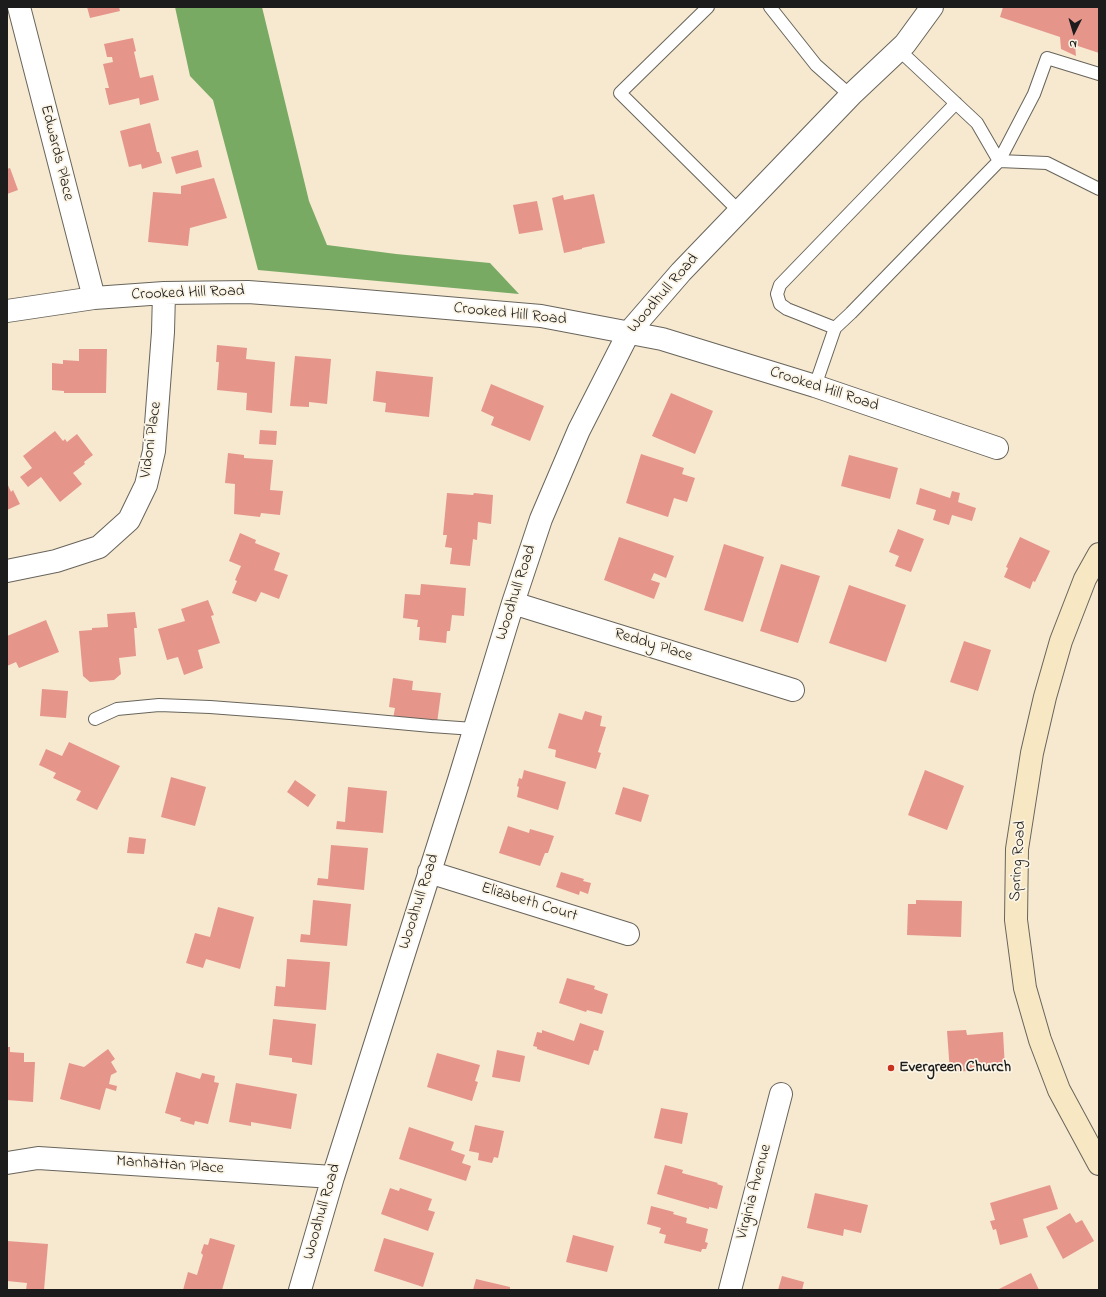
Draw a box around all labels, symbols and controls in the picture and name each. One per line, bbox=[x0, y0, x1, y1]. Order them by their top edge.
north arrow bbox=[1054, 12, 1094, 52]
text: N bbox=[1069, 36, 1077, 52]
street label: Edwards Place bbox=[35, 103, 77, 203]
street label: Woodhull Road bbox=[624, 250, 704, 338]
street label: Crooked Hill Road bbox=[131, 282, 245, 306]
street label: Crooked Hill Road bbox=[453, 300, 567, 330]
street label: Crooked Hill Road bbox=[767, 363, 881, 417]
street label: Vidoni Place bbox=[137, 400, 167, 480]
street label: Woodhull Road bbox=[493, 543, 541, 643]
street label: Reddy Place bbox=[612, 625, 694, 667]
street label: Spring Road bbox=[1007, 820, 1031, 902]
street label: Woodhull Road bbox=[396, 852, 444, 952]
street label: Elizabeth Court bbox=[479, 879, 579, 927]
place label: Evergreen Church bbox=[899, 1058, 1011, 1078]
marker: Evergreen Church bbox=[886, 1063, 896, 1073]
street label: Virginia Avenue bbox=[733, 1142, 777, 1242]
street label: Manhattan Place bbox=[116, 1153, 224, 1179]
street label: Woodhull Road bbox=[300, 1162, 346, 1262]

